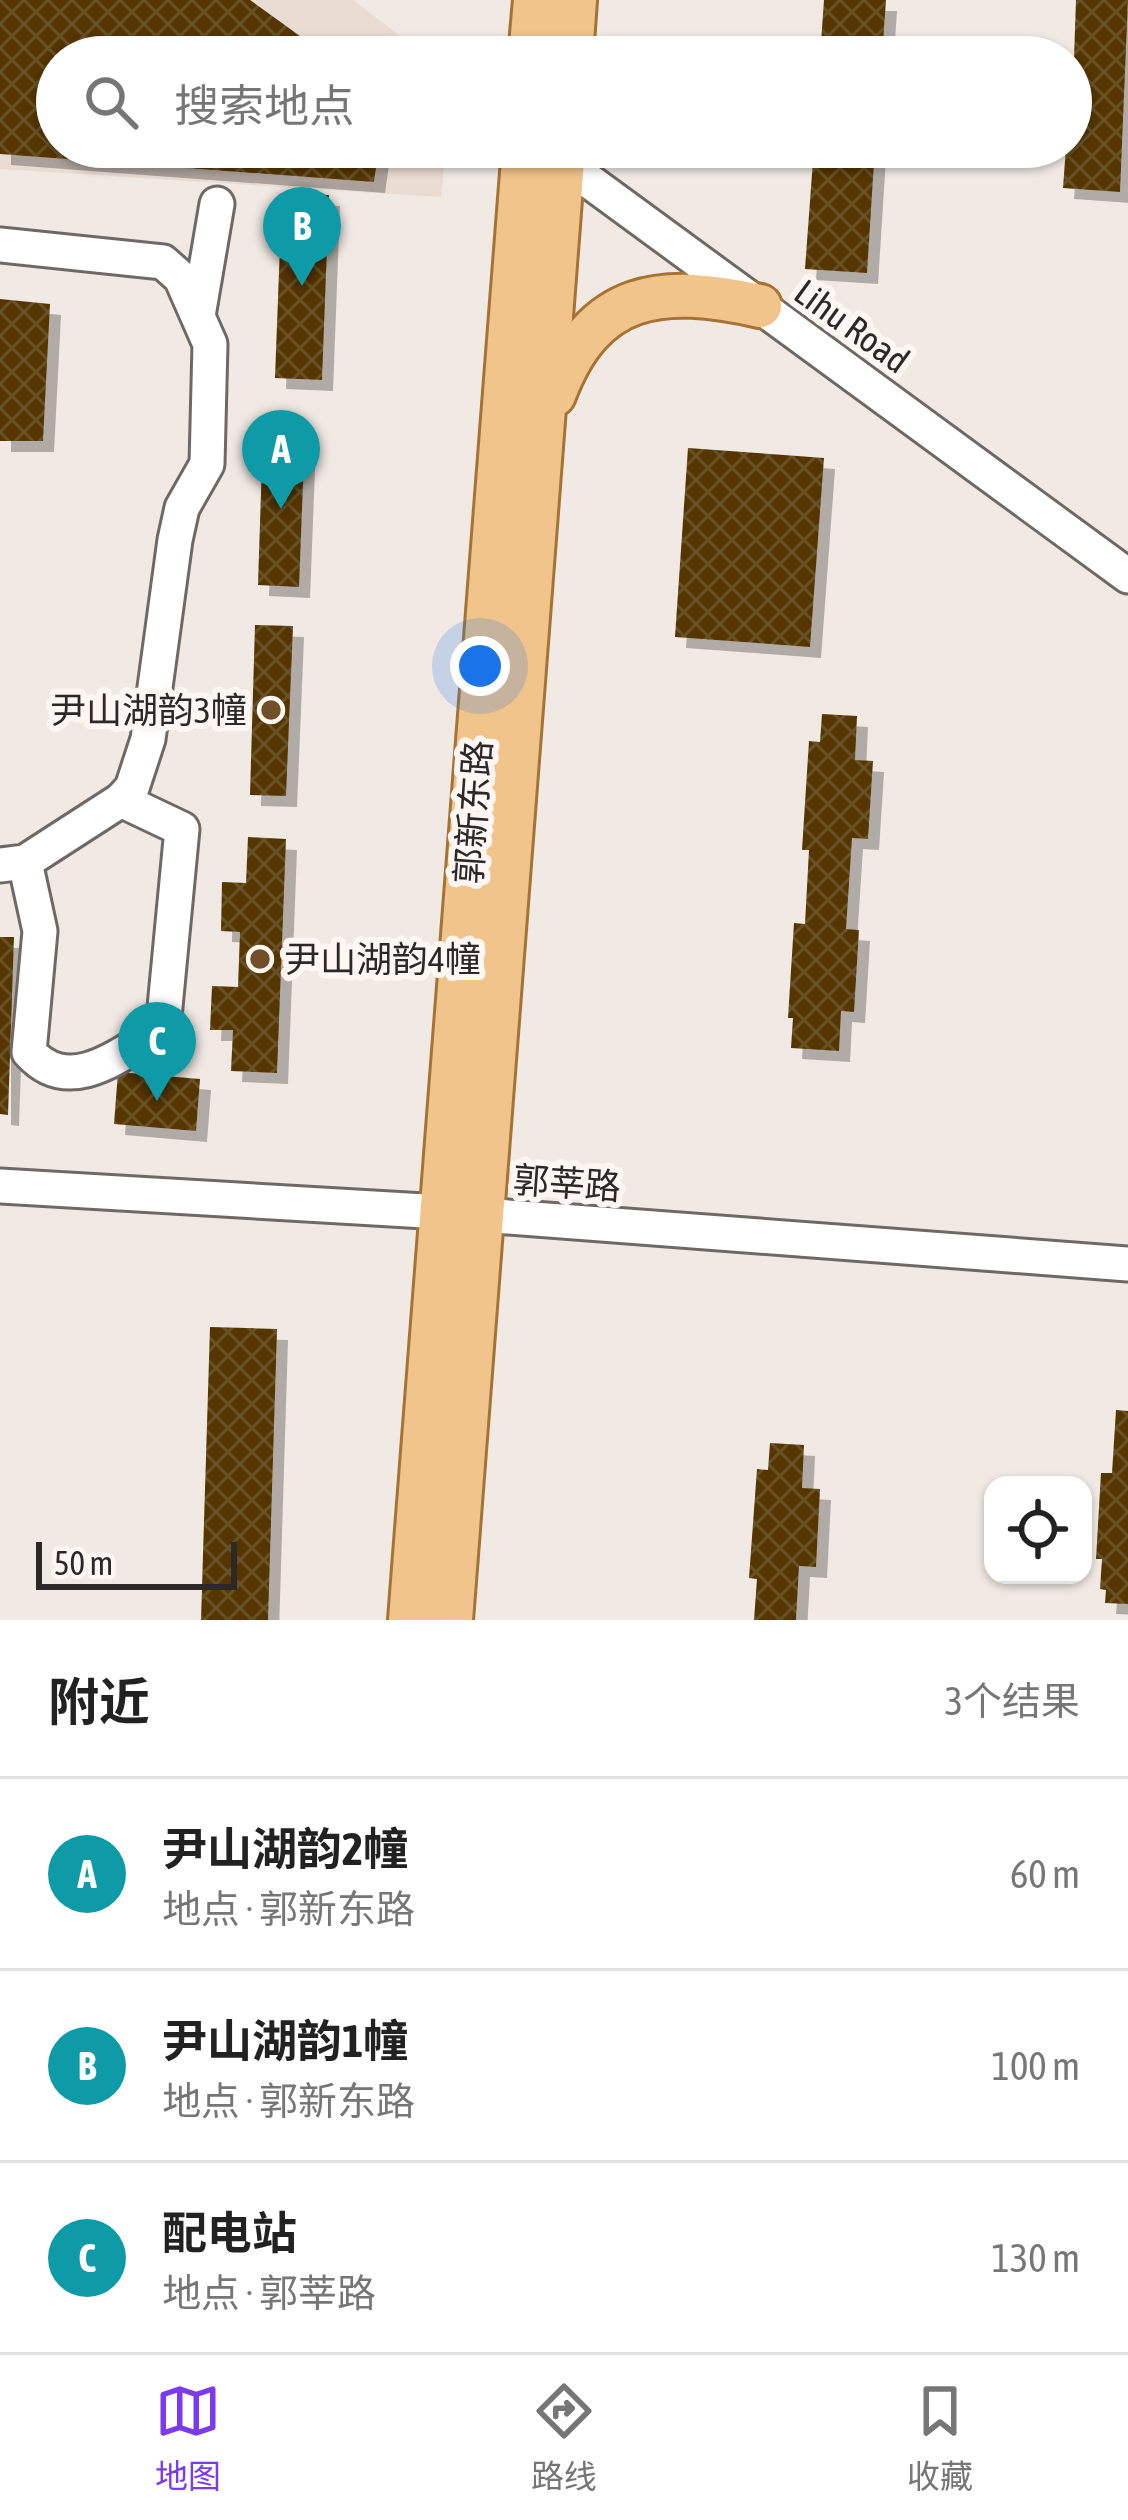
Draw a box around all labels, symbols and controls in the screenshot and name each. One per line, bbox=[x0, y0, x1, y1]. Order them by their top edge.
search box bbox=[36, 36, 1092, 168]
icon: search bbox=[78, 69, 144, 135]
text: 搜索地点 bbox=[174, 80, 354, 132]
pin: B bbox=[263, 187, 341, 286]
street label: Lihu Road bbox=[787, 271, 917, 381]
pin: A bbox=[242, 410, 320, 509]
your location bbox=[450, 636, 510, 696]
place label: 尹山湖韵3幢 bbox=[50, 689, 247, 731]
marker: 尹山湖韵3幢 bbox=[258, 697, 284, 723]
street label: 郭新东路 bbox=[447, 739, 499, 885]
place label: 尹山湖韵4幢 bbox=[284, 938, 481, 980]
marker: 尹山湖韵4幢 bbox=[247, 946, 273, 972]
pin: C bbox=[118, 1002, 196, 1101]
street label: 郭莘路 bbox=[512, 1158, 622, 1208]
map controls bbox=[984, 1476, 1092, 1584]
button: locate bbox=[984, 1476, 1092, 1584]
scale bar bbox=[36, 1536, 237, 1589]
text: 50 m bbox=[54, 1544, 113, 1582]
text: 附近 bbox=[48, 1672, 150, 1731]
text: 3个结果 bbox=[945, 1679, 1080, 1723]
text: 尹山湖韵2幢 bbox=[162, 1823, 408, 1875]
text: A bbox=[77, 1852, 97, 1896]
text: 60 m bbox=[1010, 1852, 1080, 1896]
text: 地点 · 郭新东路 bbox=[162, 1887, 415, 1931]
text: 尹山湖韵1幢 bbox=[162, 2015, 408, 2067]
text: B bbox=[78, 2044, 96, 2088]
text: 100 m bbox=[992, 2044, 1080, 2088]
text: 地点 · 郭新东路 bbox=[162, 2079, 415, 2123]
text: 配电站 bbox=[162, 2207, 297, 2259]
text: C bbox=[78, 2236, 96, 2280]
text: 130 m bbox=[992, 2236, 1080, 2280]
text: 地点 · 郭莘路 bbox=[162, 2271, 376, 2315]
tab: 地图 bbox=[155, 2378, 221, 2498]
tab: 路线 bbox=[531, 2378, 597, 2498]
tab: 收藏 bbox=[907, 2378, 973, 2498]

